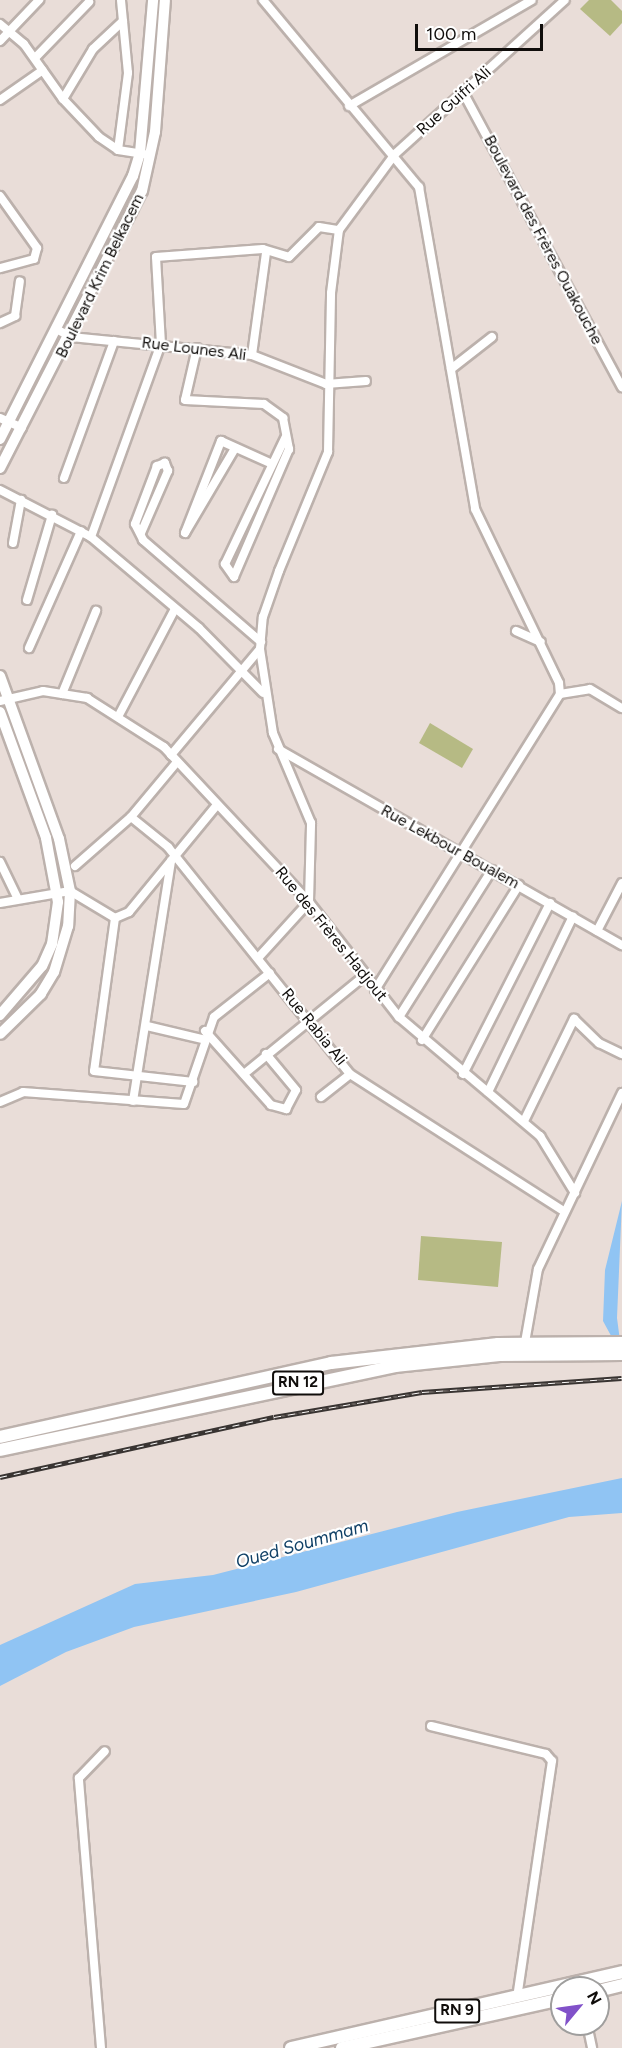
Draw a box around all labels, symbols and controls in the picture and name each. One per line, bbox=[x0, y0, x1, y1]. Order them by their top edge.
scale bar bbox=[418, 12, 546, 50]
text: 100 m bbox=[426, 23, 476, 45]
street label: Rue Guifri Ali bbox=[413, 63, 495, 139]
street label: Boulevard des Frères Ouakouche bbox=[479, 132, 607, 348]
street label: Boulevard Krim Belkacem bbox=[52, 191, 148, 361]
street label: Rue Lounes Ali bbox=[141, 333, 247, 365]
street label: Rue Lekbour Boualem bbox=[377, 801, 523, 893]
street label: Rue des Frères Hadjout bbox=[271, 863, 391, 1005]
street label: Rue Rabia Ali bbox=[277, 985, 351, 1069]
road number: RN 12 bbox=[271, 1371, 325, 1395]
water label: Oued Soummam bbox=[233, 1515, 371, 1573]
north arrow bbox=[550, 1976, 610, 2036]
text: N bbox=[583, 1988, 606, 2008]
road number: RN 9 bbox=[433, 1999, 481, 2023]

